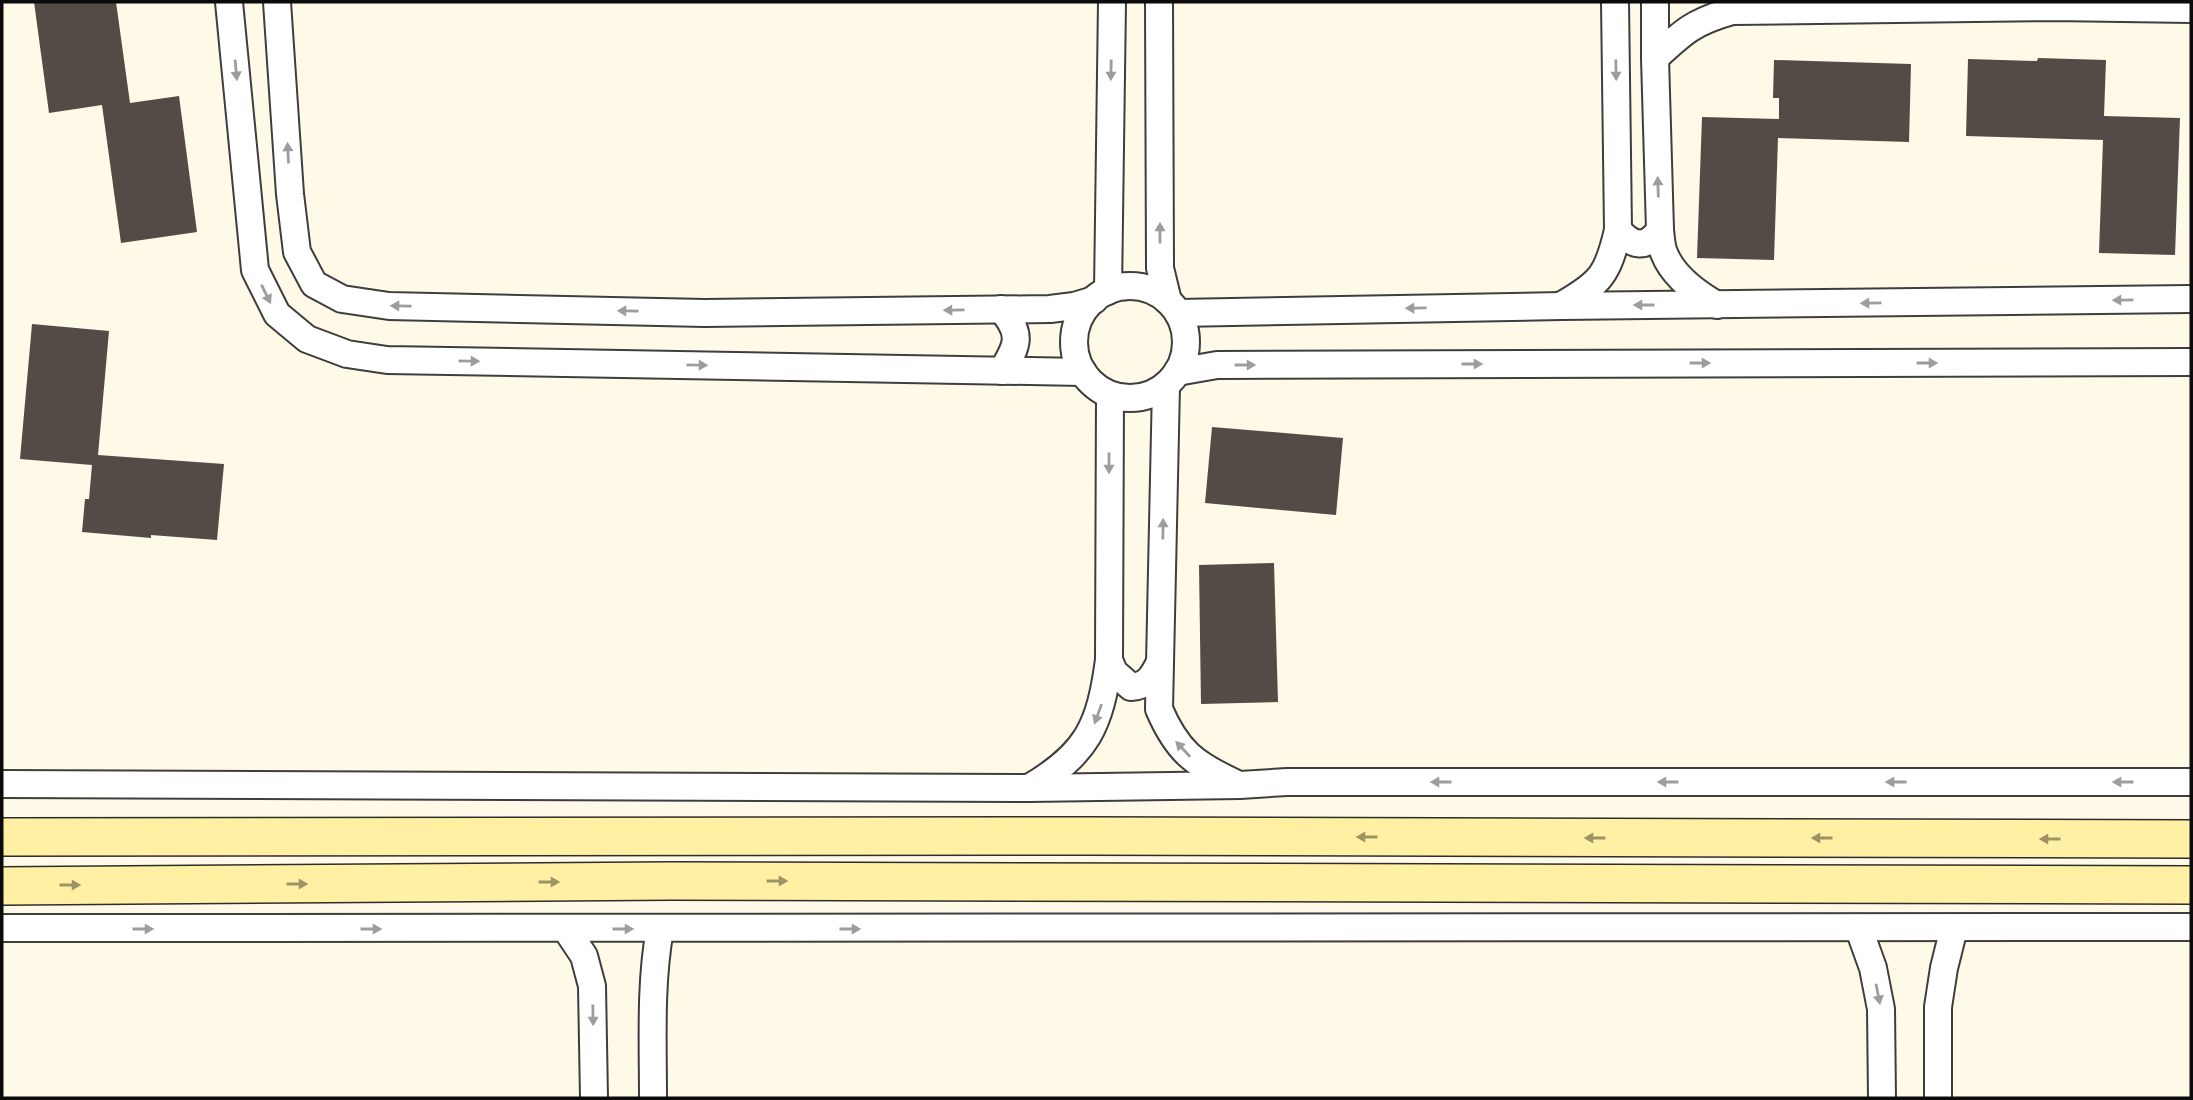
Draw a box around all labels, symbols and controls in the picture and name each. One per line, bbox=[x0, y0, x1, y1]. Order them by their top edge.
one-way arrow bbox=[231, 59, 242, 81]
one-way arrow bbox=[1105, 59, 1117, 81]
one-way arrow bbox=[1610, 59, 1622, 81]
one-way arrow bbox=[282, 141, 293, 163]
one-way arrow bbox=[1653, 176, 1664, 198]
one-way arrow bbox=[1154, 222, 1166, 244]
one-way arrow bbox=[261, 284, 272, 304]
one-way arrow bbox=[2112, 294, 2134, 306]
one-way arrow bbox=[1860, 297, 1882, 309]
one-way arrow bbox=[1632, 299, 1654, 311]
one-way arrow bbox=[390, 300, 412, 312]
one-way arrow bbox=[1405, 303, 1427, 314]
one-way arrow bbox=[943, 304, 965, 316]
one-way arrow bbox=[617, 306, 639, 317]
one-way arrow bbox=[458, 355, 480, 367]
one-way arrow bbox=[1917, 357, 1939, 369]
one-way arrow bbox=[1462, 358, 1484, 370]
one-way arrow bbox=[1689, 358, 1711, 369]
one-way arrow bbox=[686, 359, 708, 371]
one-way arrow bbox=[1234, 359, 1256, 371]
one-way arrow bbox=[1104, 452, 1115, 474]
one-way arrow bbox=[1157, 518, 1169, 540]
one-way arrow bbox=[1093, 703, 1104, 724]
one-way arrow bbox=[1176, 741, 1192, 758]
one-way arrow bbox=[1429, 776, 1451, 788]
one-way arrow bbox=[1657, 776, 1679, 788]
one-way arrow bbox=[1884, 776, 1906, 788]
one-way arrow bbox=[2112, 776, 2134, 788]
one-way arrow bbox=[1356, 831, 1378, 843]
one-way arrow bbox=[1583, 832, 1605, 844]
one-way arrow bbox=[1811, 832, 1833, 844]
one-way arrow bbox=[2038, 833, 2060, 845]
one-way arrow bbox=[766, 875, 788, 887]
one-way arrow bbox=[539, 876, 561, 888]
one-way arrow bbox=[287, 878, 309, 890]
one-way arrow bbox=[59, 879, 81, 891]
one-way arrow bbox=[133, 923, 155, 935]
one-way arrow bbox=[360, 923, 382, 935]
one-way arrow bbox=[612, 923, 634, 935]
one-way arrow bbox=[840, 923, 862, 935]
one-way arrow bbox=[1873, 983, 1884, 1005]
one-way arrow bbox=[587, 1004, 598, 1026]

